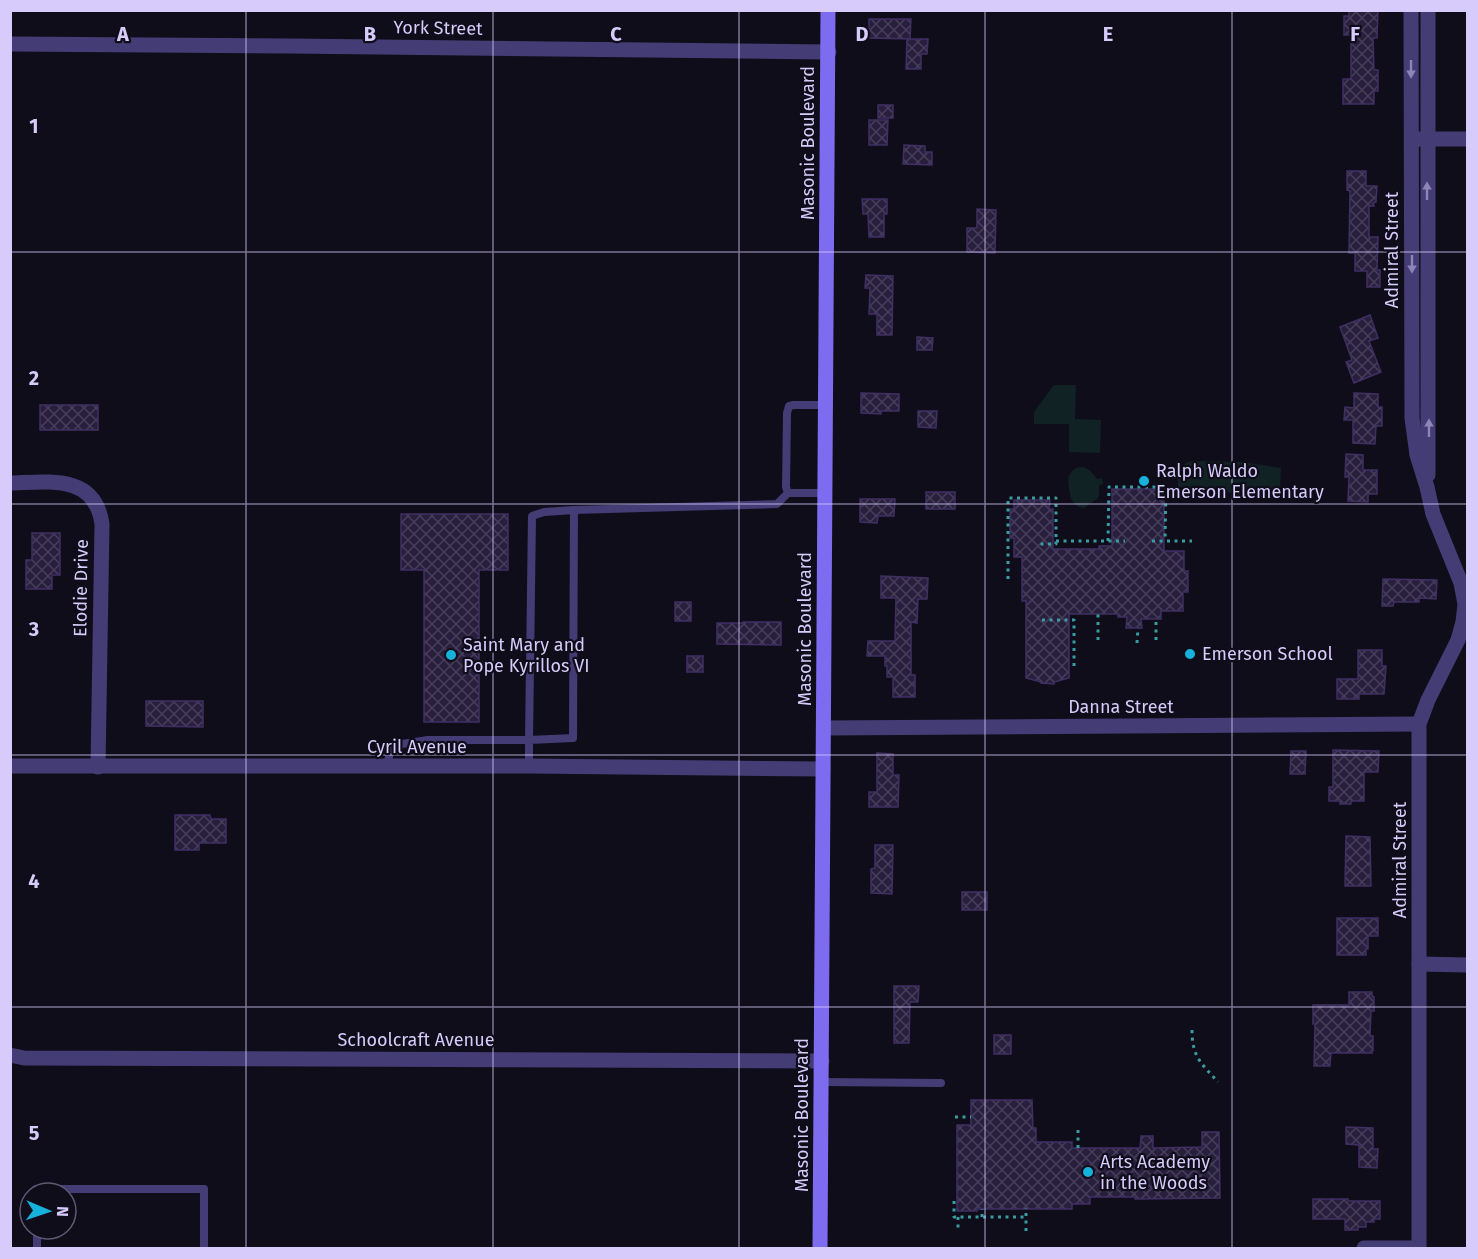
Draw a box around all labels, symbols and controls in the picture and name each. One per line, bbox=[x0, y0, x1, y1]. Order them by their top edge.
street label: York Street bbox=[393, 16, 483, 40]
text: A bbox=[116, 22, 130, 46]
text: B bbox=[364, 22, 376, 46]
text: C bbox=[610, 22, 622, 46]
text: D bbox=[855, 22, 869, 46]
text: E bbox=[1103, 22, 1113, 46]
text: F bbox=[1350, 22, 1360, 46]
one-way arrow bbox=[1406, 59, 1416, 78]
street label: Masonic Boulevard bbox=[797, 66, 819, 220]
text: 1 bbox=[29, 114, 39, 138]
one-way arrow bbox=[1423, 182, 1432, 201]
street label: Admiral Street bbox=[1381, 191, 1403, 308]
one-way arrow bbox=[1407, 254, 1417, 273]
text: 2 bbox=[29, 366, 39, 390]
one-way arrow bbox=[1424, 419, 1434, 438]
place label: Ralph Waldo Emerson Elementary bbox=[1156, 460, 1324, 503]
marker: Ralph Waldo Emerson Elementary bbox=[1137, 474, 1151, 488]
street label: Elodie Drive bbox=[69, 539, 93, 637]
street label: Masonic Boulevard bbox=[794, 552, 816, 706]
text: 3 bbox=[28, 617, 39, 641]
place label: Saint Mary and Pope Kyrillos VI bbox=[463, 634, 590, 677]
place label: Emerson School bbox=[1202, 643, 1333, 665]
marker: Emerson School bbox=[1183, 647, 1197, 661]
marker: Saint Mary and Pope Kyrillos VI bbox=[444, 648, 458, 662]
street label: Danna Street bbox=[1068, 696, 1174, 718]
street label: Cyril Avenue bbox=[367, 736, 467, 758]
street label: Admiral Street bbox=[1389, 801, 1411, 918]
text: 4 bbox=[28, 869, 40, 893]
street label: Schoolcraft Avenue bbox=[338, 1029, 494, 1051]
street label: Masonic Boulevard bbox=[791, 1038, 813, 1192]
text: 5 bbox=[29, 1121, 40, 1145]
place label: Arts Academy in the Woods bbox=[1100, 1151, 1210, 1194]
marker: Arts Academy in the Woods bbox=[1081, 1165, 1095, 1179]
north arrow bbox=[18, 1181, 78, 1241]
text: N bbox=[53, 1206, 72, 1217]

